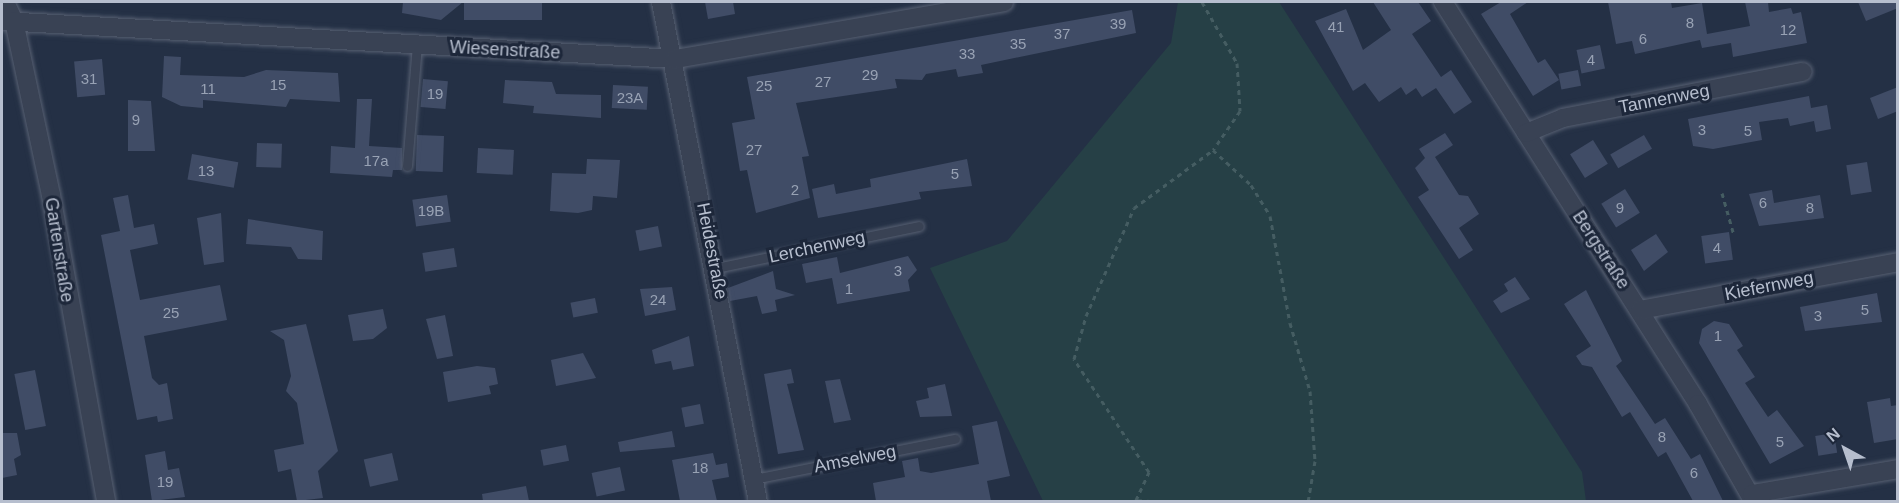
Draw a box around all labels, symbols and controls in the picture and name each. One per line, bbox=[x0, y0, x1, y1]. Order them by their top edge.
house number: 8 bbox=[1686, 14, 1694, 32]
house number: 39 bbox=[1110, 15, 1126, 33]
house number: 41 bbox=[1328, 18, 1344, 36]
house number: 12 bbox=[1780, 21, 1796, 39]
house number: 37 bbox=[1054, 25, 1070, 43]
house number: 6 bbox=[1639, 30, 1647, 48]
house number: 35 bbox=[1010, 35, 1026, 53]
street label: Wiesenstraße bbox=[449, 36, 561, 64]
house number: 33 bbox=[959, 45, 975, 63]
house number: 4 bbox=[1587, 51, 1595, 69]
house number: 29 bbox=[862, 66, 878, 84]
house number: 31 bbox=[81, 70, 97, 88]
house number: 27 bbox=[815, 73, 831, 91]
house number: 15 bbox=[270, 76, 286, 94]
house number: 25 bbox=[756, 77, 772, 95]
house number: 11 bbox=[200, 80, 216, 98]
street label: Tannenweg bbox=[1617, 80, 1711, 118]
house number: 19 bbox=[427, 85, 443, 103]
house number: 23A bbox=[617, 89, 643, 107]
house number: 9 bbox=[132, 111, 140, 129]
house number: 3 bbox=[1698, 121, 1706, 139]
house number: 5 bbox=[1744, 122, 1752, 140]
house number: 27 bbox=[746, 141, 762, 159]
house number: 17a bbox=[363, 152, 389, 170]
house number: 13 bbox=[198, 162, 214, 180]
house number: 5 bbox=[951, 165, 959, 183]
house number: 2 bbox=[791, 181, 799, 199]
house number: 6 bbox=[1759, 194, 1767, 212]
street label: Gartenstraße bbox=[40, 196, 78, 304]
house number: 9 bbox=[1616, 199, 1624, 217]
house number: 8 bbox=[1806, 199, 1814, 217]
street label: Heidestraße bbox=[692, 201, 732, 301]
house number: 19B bbox=[418, 202, 444, 220]
street label: Bergstraße bbox=[1568, 207, 1634, 293]
street label: Lerchenweg bbox=[767, 226, 867, 268]
house number: 4 bbox=[1713, 239, 1721, 257]
house number: 3 bbox=[894, 262, 902, 280]
street label: Kiefernweg bbox=[1723, 267, 1815, 305]
house number: 1 bbox=[845, 280, 853, 298]
house number: 24 bbox=[650, 291, 666, 309]
house number: 5 bbox=[1861, 301, 1869, 319]
house number: 25 bbox=[163, 304, 179, 322]
house number: 3 bbox=[1814, 307, 1822, 325]
house number: 1 bbox=[1714, 327, 1722, 345]
north arrow bbox=[1815, 419, 1875, 479]
text: N bbox=[1823, 425, 1843, 445]
house number: 8 bbox=[1658, 428, 1666, 446]
house number: 5 bbox=[1776, 433, 1784, 451]
street label: Amselweg bbox=[812, 440, 898, 478]
house number: 18 bbox=[692, 459, 708, 477]
house number: 6 bbox=[1690, 464, 1698, 482]
house number: 19 bbox=[157, 473, 173, 491]

